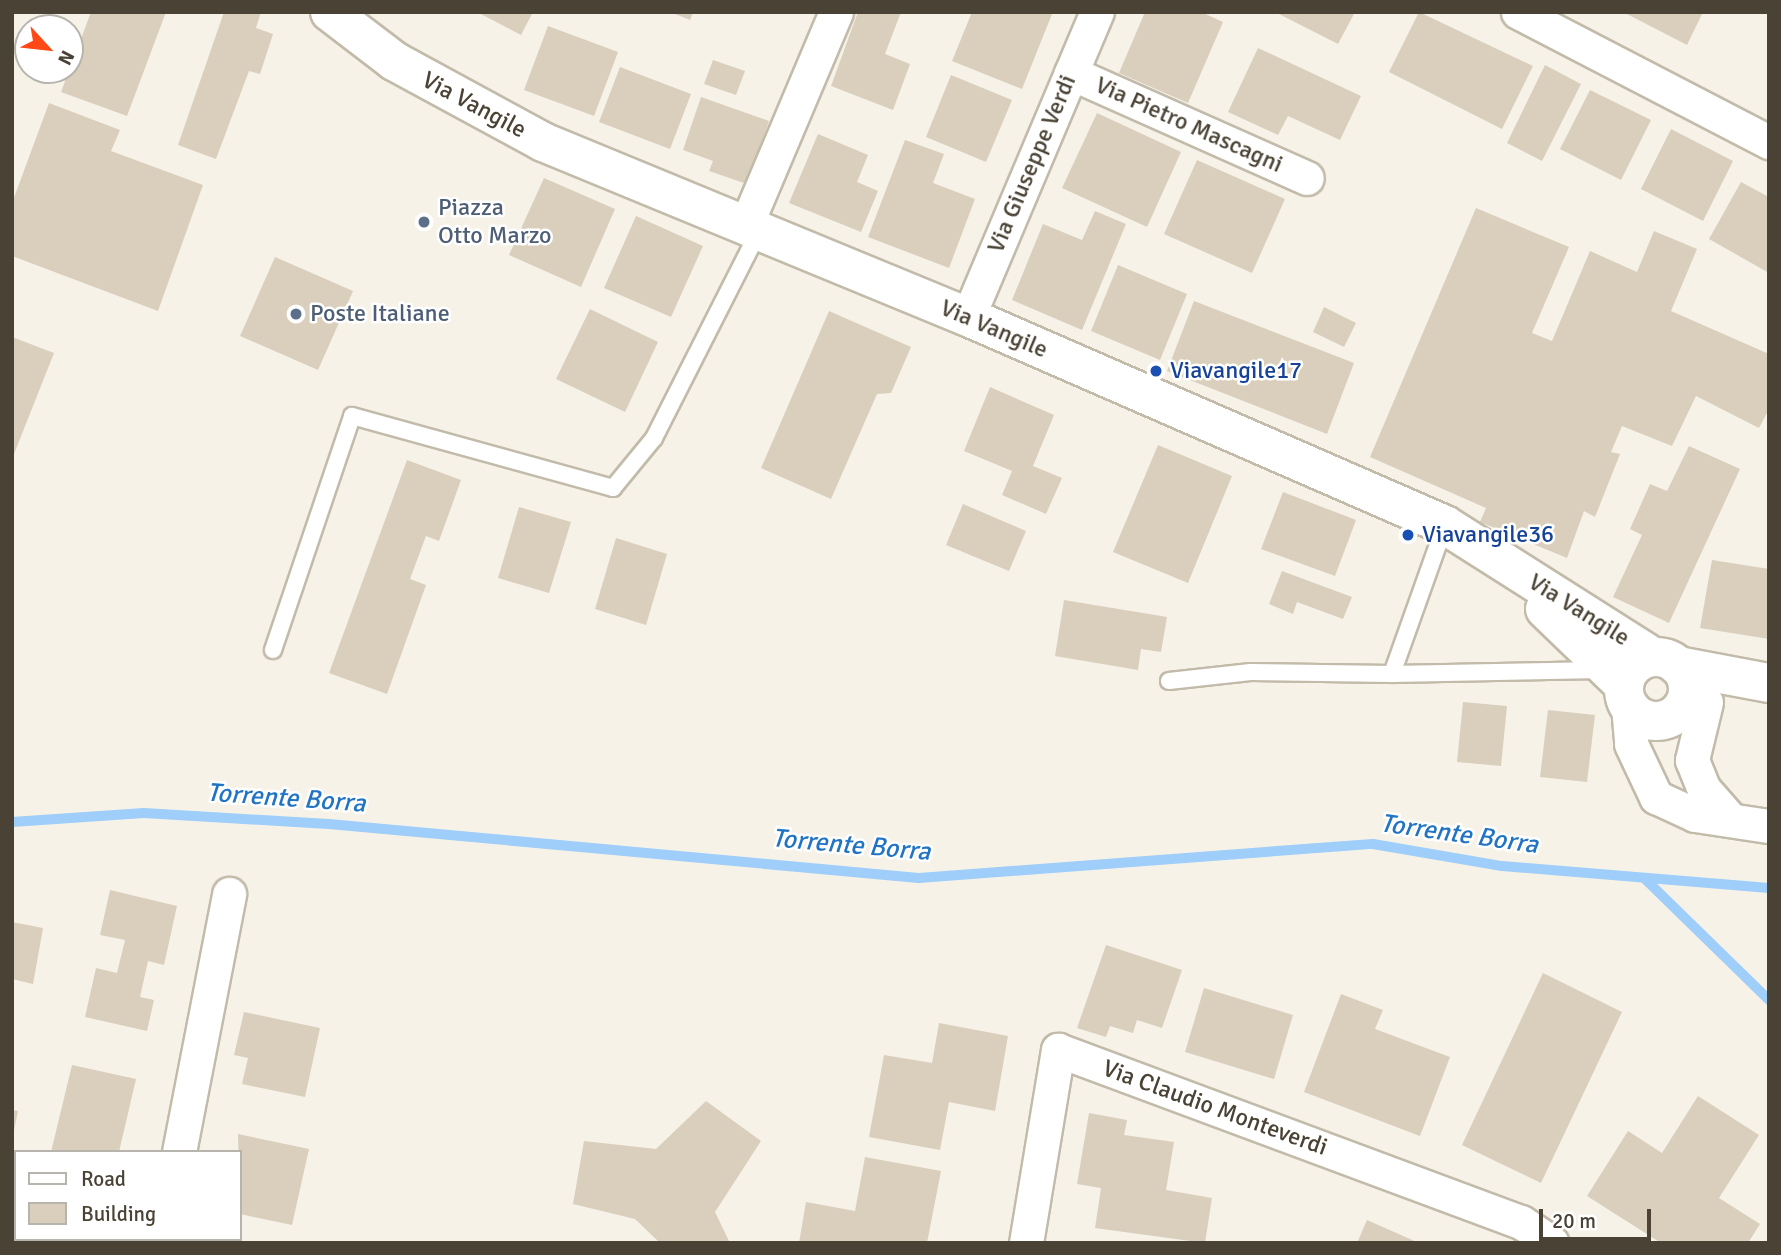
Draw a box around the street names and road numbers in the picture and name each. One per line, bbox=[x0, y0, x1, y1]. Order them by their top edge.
street label: Via Vangile bbox=[417, 66, 531, 144]
street label: Via Giuseppe Verdi bbox=[982, 71, 1082, 257]
street label: Via Pietro Mascagni bbox=[1091, 71, 1287, 179]
street label: Via Vangile bbox=[936, 294, 1052, 364]
street label: Via Vangile bbox=[1523, 568, 1635, 652]
street label: Via Claudio Monteverdi bbox=[1099, 1054, 1331, 1162]

